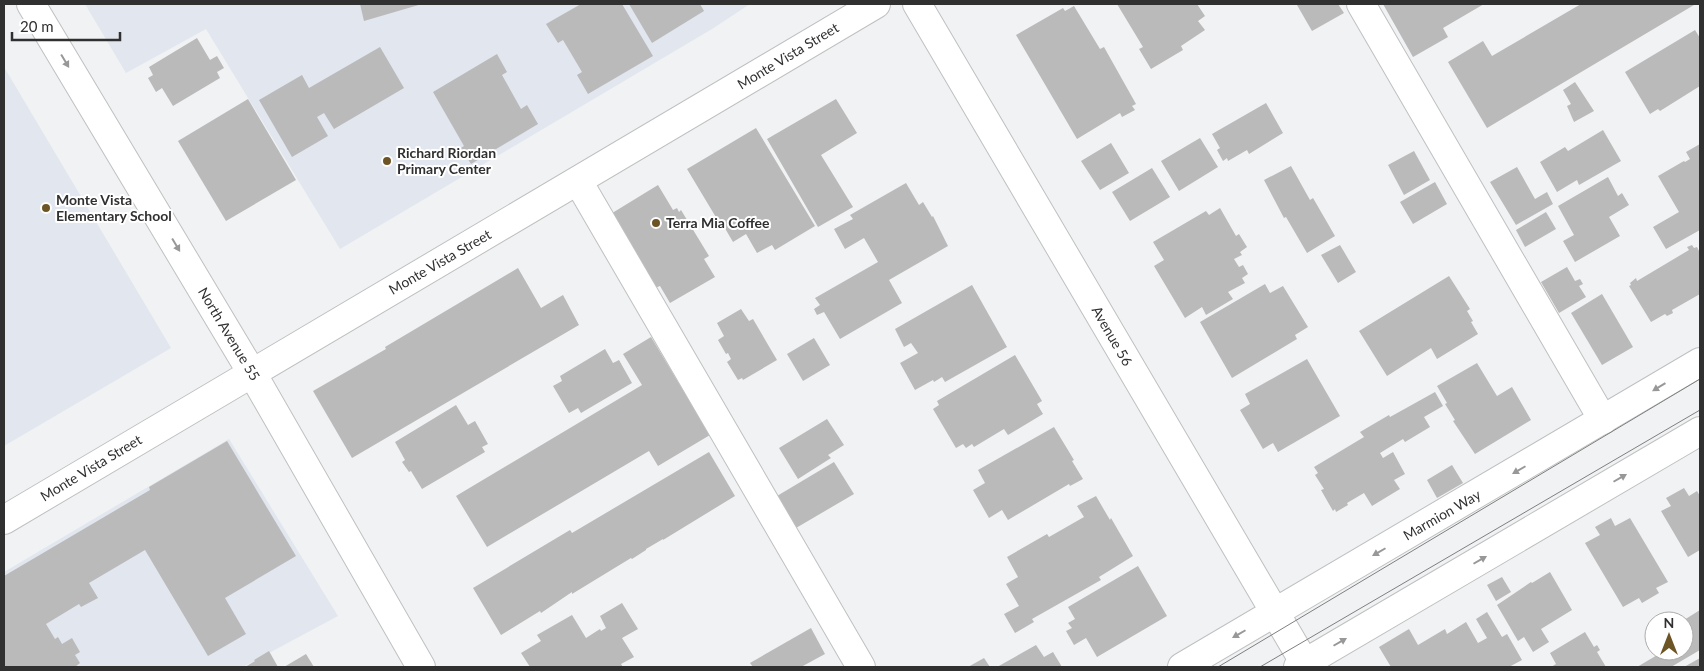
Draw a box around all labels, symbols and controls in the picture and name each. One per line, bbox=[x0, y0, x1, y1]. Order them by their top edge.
scale bar bbox=[12, 10, 120, 42]
text: 20 m bbox=[20, 17, 54, 35]
street label: Monte Vista Street bbox=[734, 19, 842, 93]
one-way arrow bbox=[61, 54, 70, 67]
place label: Richard Riordan Primary Center bbox=[397, 144, 496, 177]
marker: Richard Riordan Primary Center bbox=[381, 155, 393, 167]
place label: Monte Vista Elementary School bbox=[56, 191, 172, 224]
marker: Monte Vista Elementary School bbox=[40, 202, 52, 214]
place label: Terra Mia Coffee bbox=[666, 214, 770, 231]
marker: Terra Mia Coffee bbox=[650, 217, 662, 229]
street label: Monte Vista Street bbox=[386, 225, 494, 298]
one-way arrow bbox=[171, 239, 180, 252]
street label: North Avenue 55 bbox=[195, 284, 264, 383]
street label: Avenue 56 bbox=[1089, 303, 1136, 369]
one-way arrow bbox=[1652, 382, 1665, 391]
street label: Monte Vista Street bbox=[37, 431, 145, 505]
one-way arrow bbox=[1512, 465, 1525, 474]
one-way arrow bbox=[1614, 473, 1627, 482]
street label: Marmion Way bbox=[1400, 485, 1484, 544]
one-way arrow bbox=[1372, 548, 1385, 557]
one-way arrow bbox=[1474, 556, 1487, 565]
north arrow bbox=[1644, 611, 1694, 661]
text: N bbox=[1664, 614, 1674, 631]
one-way arrow bbox=[1232, 630, 1245, 639]
one-way arrow bbox=[1334, 638, 1347, 647]

